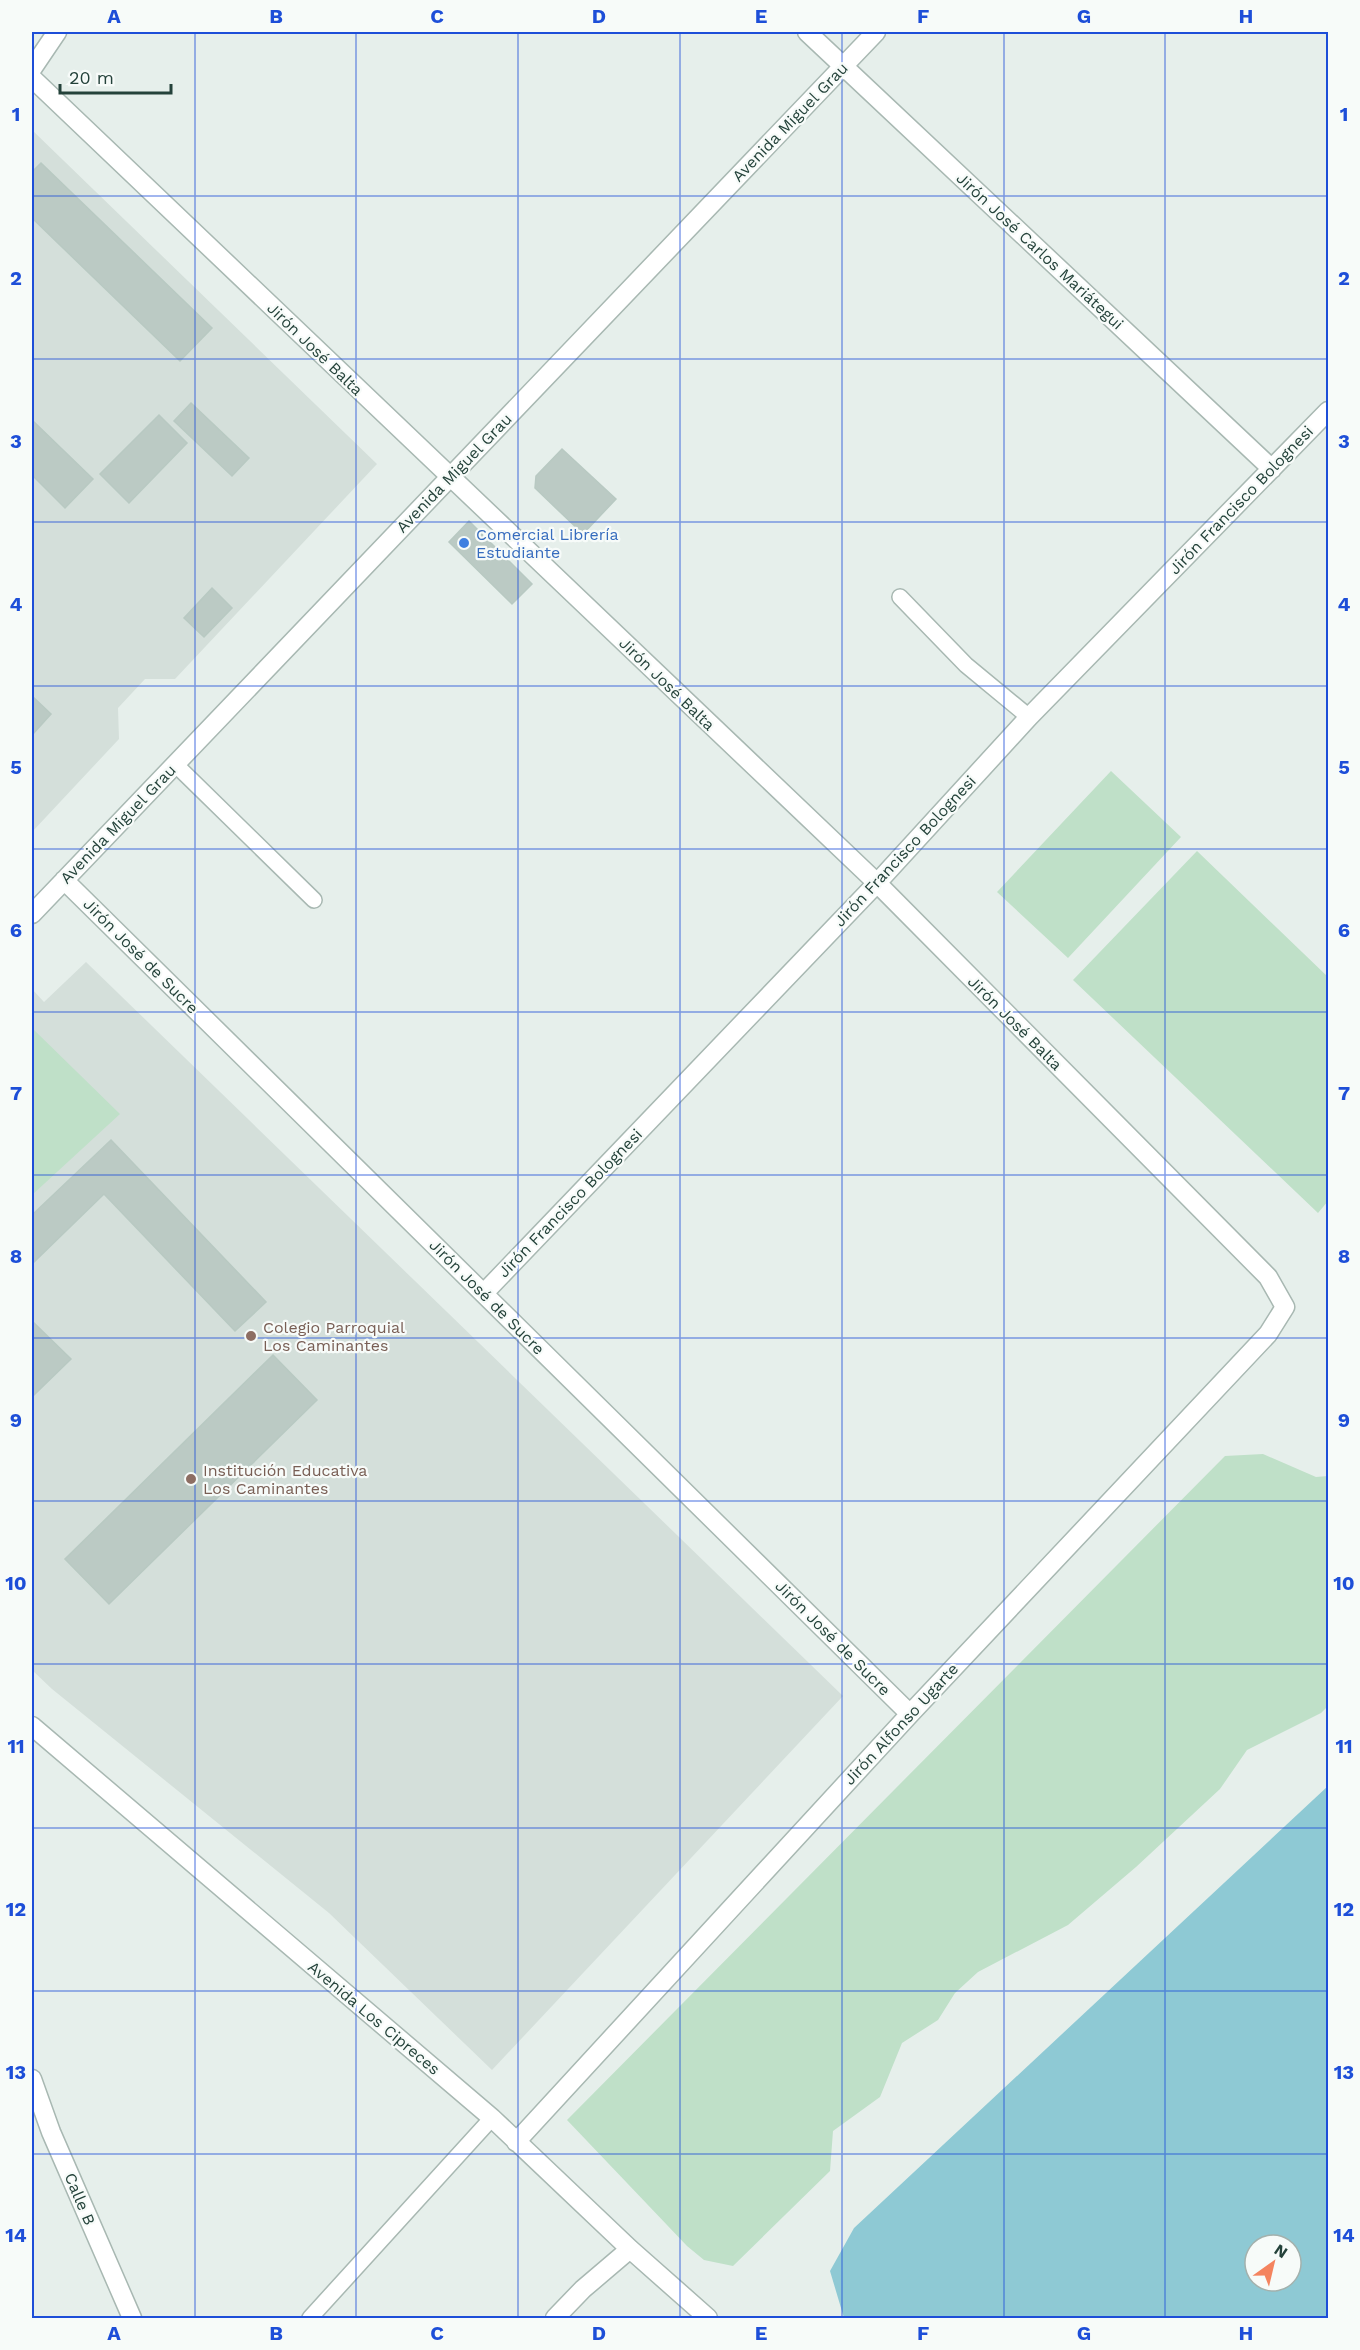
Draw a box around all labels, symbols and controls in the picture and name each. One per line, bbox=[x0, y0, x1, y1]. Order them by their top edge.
text: A bbox=[107, 4, 121, 28]
text: B bbox=[269, 4, 283, 28]
text: C bbox=[430, 4, 444, 28]
text: D bbox=[592, 4, 606, 28]
text: E bbox=[755, 4, 767, 28]
text: F bbox=[917, 4, 929, 28]
text: G bbox=[1077, 4, 1091, 28]
text: H bbox=[1239, 4, 1253, 28]
scale bar bbox=[60, 57, 171, 95]
street label: Avenida Miguel Grau bbox=[728, 59, 852, 185]
text: 20 m bbox=[69, 67, 114, 88]
text: 1 bbox=[12, 102, 20, 126]
text: 1 bbox=[1340, 102, 1348, 126]
street label: Jirón José Carlos Mariátegui bbox=[953, 169, 1127, 333]
text: 2 bbox=[10, 266, 22, 290]
text: 2 bbox=[1338, 266, 1350, 290]
street label: Jirón José Balta bbox=[263, 299, 367, 399]
street label: Avenida Miguel Grau bbox=[392, 410, 516, 536]
street label: Jirón Francisco Bolognesi bbox=[1165, 422, 1317, 578]
text: 3 bbox=[10, 429, 22, 453]
text: 3 bbox=[1338, 429, 1350, 453]
place label: Comercial Librería Estudiante bbox=[476, 525, 619, 562]
marker: Comercial Librería Estudiante bbox=[457, 536, 471, 550]
text: 4 bbox=[10, 592, 23, 616]
text: 4 bbox=[1338, 592, 1351, 616]
street label: Jirón José Balta bbox=[615, 634, 719, 734]
text: 5 bbox=[10, 755, 22, 779]
text: 5 bbox=[1338, 755, 1350, 779]
street label: Avenida Miguel Grau bbox=[56, 761, 180, 887]
street label: Jirón Francisco Bolognesi bbox=[830, 772, 980, 930]
street label: Jirón José de Sucre bbox=[79, 894, 203, 1018]
text: 6 bbox=[10, 918, 22, 942]
text: 6 bbox=[1338, 918, 1350, 942]
street label: Jirón José Balta bbox=[964, 972, 1066, 1074]
text: 7 bbox=[10, 1081, 22, 1105]
text: 7 bbox=[1338, 1081, 1350, 1105]
street label: Jirón Francisco Bolognesi bbox=[494, 1125, 646, 1281]
street label: Jirón José de Sucre bbox=[425, 1235, 549, 1359]
text: 8 bbox=[10, 1244, 22, 1268]
text: 8 bbox=[1338, 1244, 1350, 1268]
place label: Colegio Parroquial Los Caminantes bbox=[263, 1318, 405, 1355]
marker: Colegio Parroquial Los Caminantes bbox=[244, 1329, 258, 1343]
text: 9 bbox=[10, 1408, 22, 1432]
text: 9 bbox=[1338, 1408, 1350, 1432]
place label: Institución Educativa Los Caminantes bbox=[203, 1461, 367, 1498]
marker: Institución Educativa Los Caminantes bbox=[184, 1472, 198, 1486]
text: 10 bbox=[5, 1571, 27, 1595]
text: 10 bbox=[1333, 1571, 1355, 1595]
street label: Jirón José de Sucre bbox=[771, 1576, 895, 1700]
street label: Jirón Alfonso Ugarte bbox=[840, 1659, 962, 1789]
text: 11 bbox=[7, 1734, 25, 1758]
text: 11 bbox=[1335, 1734, 1353, 1758]
text: 12 bbox=[6, 1897, 26, 1921]
text: 12 bbox=[1334, 1897, 1354, 1921]
street label: Avenida Los Cipreces bbox=[304, 1957, 444, 2079]
text: 13 bbox=[6, 2060, 26, 2084]
text: 13 bbox=[1334, 2060, 1354, 2084]
street label: Calle B bbox=[61, 2170, 99, 2228]
text: 14 bbox=[5, 2223, 27, 2247]
text: 14 bbox=[1333, 2223, 1355, 2247]
north arrow bbox=[1243, 2233, 1303, 2293]
text: N bbox=[1271, 2240, 1291, 2262]
text: A bbox=[107, 2321, 121, 2345]
text: B bbox=[269, 2321, 283, 2345]
text: C bbox=[430, 2321, 444, 2345]
text: D bbox=[592, 2321, 606, 2345]
text: E bbox=[755, 2321, 767, 2345]
text: F bbox=[917, 2321, 929, 2345]
text: G bbox=[1077, 2321, 1091, 2345]
text: H bbox=[1239, 2321, 1253, 2345]

